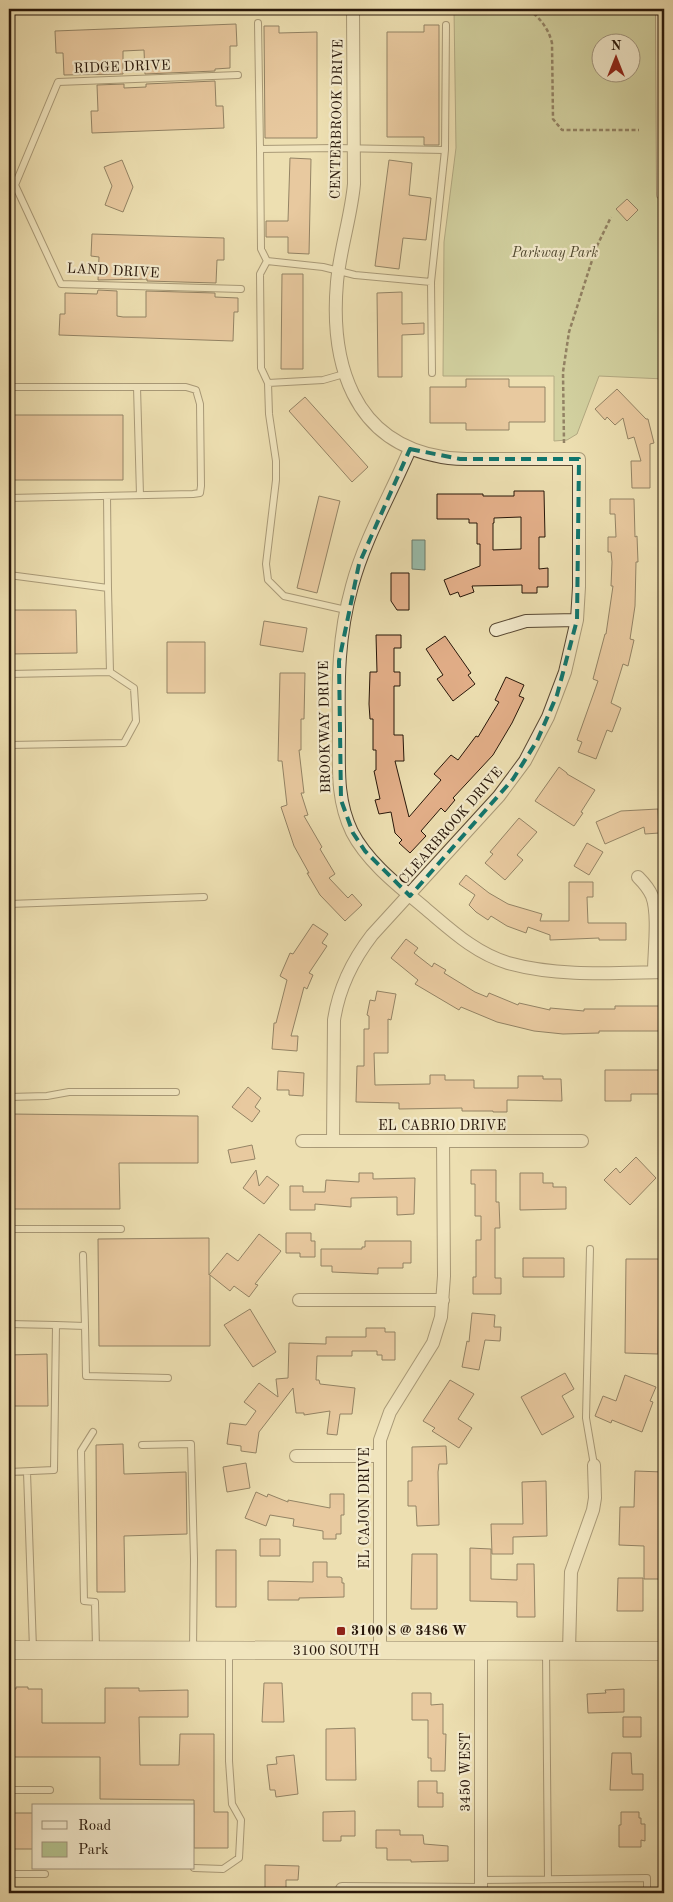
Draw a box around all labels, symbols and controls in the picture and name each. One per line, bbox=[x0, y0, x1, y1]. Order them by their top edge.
north arrow bbox=[590, 32, 640, 82]
street label: CENTERBROOK DRIVE bbox=[329, 39, 345, 199]
text: N bbox=[611, 39, 622, 53]
street label: RIDGE DRIVE bbox=[73, 58, 171, 76]
park label: Parkway Park bbox=[511, 246, 598, 261]
street label: LAND DRIVE bbox=[66, 262, 160, 280]
street label: BROOKWAY DRIVE bbox=[317, 660, 333, 794]
street label: CLEARBROOK DRIVE bbox=[397, 765, 505, 887]
street label: EL CABRIO DRIVE bbox=[378, 1119, 506, 1133]
street label: EL CAJON DRIVE bbox=[358, 1447, 372, 1569]
place label: 3100 S @ 3486 W bbox=[351, 1624, 467, 1638]
marker: 3100 S @ 3486 W bbox=[335, 1625, 347, 1637]
street label: 3100 SOUTH bbox=[293, 1644, 379, 1658]
street label: 3450 WEST bbox=[459, 1732, 473, 1812]
legend bbox=[32, 1804, 195, 1870]
text: Road bbox=[78, 1819, 112, 1834]
text: Park bbox=[78, 1843, 109, 1858]

